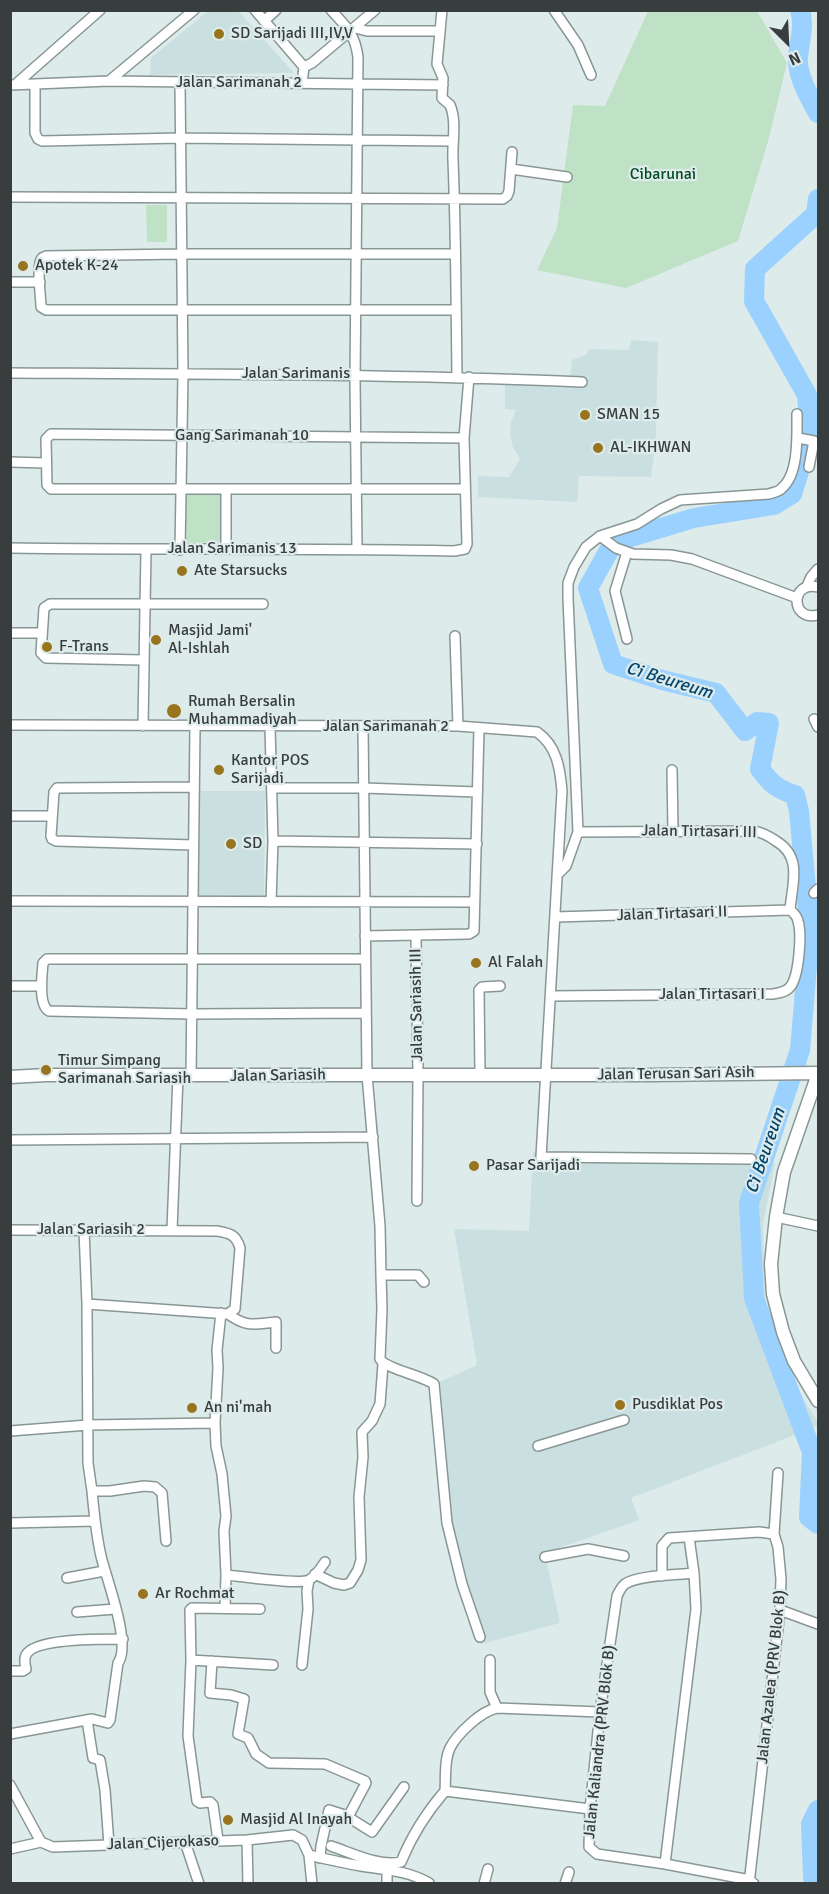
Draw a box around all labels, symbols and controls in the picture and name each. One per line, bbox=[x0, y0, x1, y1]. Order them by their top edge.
north arrow bbox=[757, 12, 817, 72]
place label: SD Sarijadi III,IV,V bbox=[231, 24, 353, 44]
marker: SD Sarijadi III,IV,V bbox=[212, 27, 226, 41]
text: N bbox=[785, 47, 803, 70]
street label: Jalan Sarimanah 2 bbox=[176, 73, 302, 93]
park label: Cibarunai bbox=[630, 165, 696, 185]
place label: Apotek K-24 bbox=[35, 256, 119, 276]
marker: Apotek K-24 bbox=[16, 259, 30, 273]
street label: Jalan Sarimanis bbox=[242, 364, 350, 384]
place label: SMAN 15 bbox=[597, 405, 660, 425]
marker: SMAN 15 bbox=[578, 408, 592, 422]
street label: Gang Sarimanah 10 bbox=[175, 426, 309, 446]
place label: AL-IKHWAN bbox=[610, 438, 691, 458]
marker: AL-IKHWAN bbox=[591, 441, 605, 455]
street label: Jalan Sarimanis 13 bbox=[167, 539, 297, 559]
place label: Ate Starsucks bbox=[194, 561, 287, 581]
marker: Ate Starsucks bbox=[175, 564, 189, 578]
place label: Masjid Jami' Al-Ishlah bbox=[168, 621, 252, 659]
marker: Masjid Jami' Al-Ishlah bbox=[149, 633, 163, 647]
place label: F-Trans bbox=[59, 637, 109, 657]
marker: F-Trans bbox=[40, 640, 54, 654]
water label: Ci Beureum bbox=[623, 658, 715, 704]
place label: Rumah Bersalin Muhammadiyah bbox=[188, 692, 297, 730]
marker: Rumah Bersalin Muhammadiyah bbox=[165, 702, 183, 720]
street label: Jalan Sarimanah 2 bbox=[323, 717, 449, 737]
place label: Kantor POS Sarijadi bbox=[231, 751, 309, 789]
marker: Kantor POS Sarijadi bbox=[212, 763, 226, 777]
street label: Jalan Tirtasari III bbox=[641, 821, 757, 843]
place label: SD bbox=[243, 834, 262, 854]
marker: SD bbox=[224, 837, 238, 851]
street label: Jalan Tirtasari II bbox=[616, 902, 728, 926]
street label: Jalan Sariasih III bbox=[406, 948, 428, 1062]
place label: Al Falah bbox=[488, 953, 543, 973]
marker: Al Falah bbox=[469, 956, 483, 970]
street label: Jalan Tirtasari I bbox=[659, 985, 765, 1005]
place label: Timur Simpang Sarimanah Sariasih bbox=[58, 1051, 191, 1089]
marker: Timur Simpang Sarimanah Sariasih bbox=[39, 1063, 53, 1077]
street label: Jalan Terusan Sari Asih bbox=[597, 1063, 755, 1085]
street label: Jalan Sariasih bbox=[230, 1066, 326, 1086]
water label: Ci Beureum bbox=[741, 1105, 791, 1197]
place label: Pasar Sarijadi bbox=[486, 1156, 580, 1176]
marker: Pasar Sarijadi bbox=[467, 1159, 481, 1173]
street label: Jalan Sariasih 2 bbox=[37, 1220, 145, 1240]
place label: Pusdiklat Pos bbox=[632, 1395, 723, 1415]
place label: An ni'mah bbox=[204, 1398, 272, 1418]
marker: Pusdiklat Pos bbox=[613, 1398, 627, 1412]
marker: An ni'mah bbox=[185, 1401, 199, 1415]
place label: Ar Rochmat bbox=[155, 1584, 234, 1604]
marker: Ar Rochmat bbox=[136, 1587, 150, 1601]
street label: Jalan Azalea (PRV Blok B) bbox=[753, 1589, 791, 1765]
street label: Jalan Kaliandra (PRV Blok B) bbox=[580, 1644, 620, 1840]
place label: Masjid Al Inayah bbox=[240, 1810, 352, 1830]
marker: Masjid Al Inayah bbox=[221, 1813, 235, 1827]
street label: Jalan Cijerokaso bbox=[107, 1831, 219, 1855]

